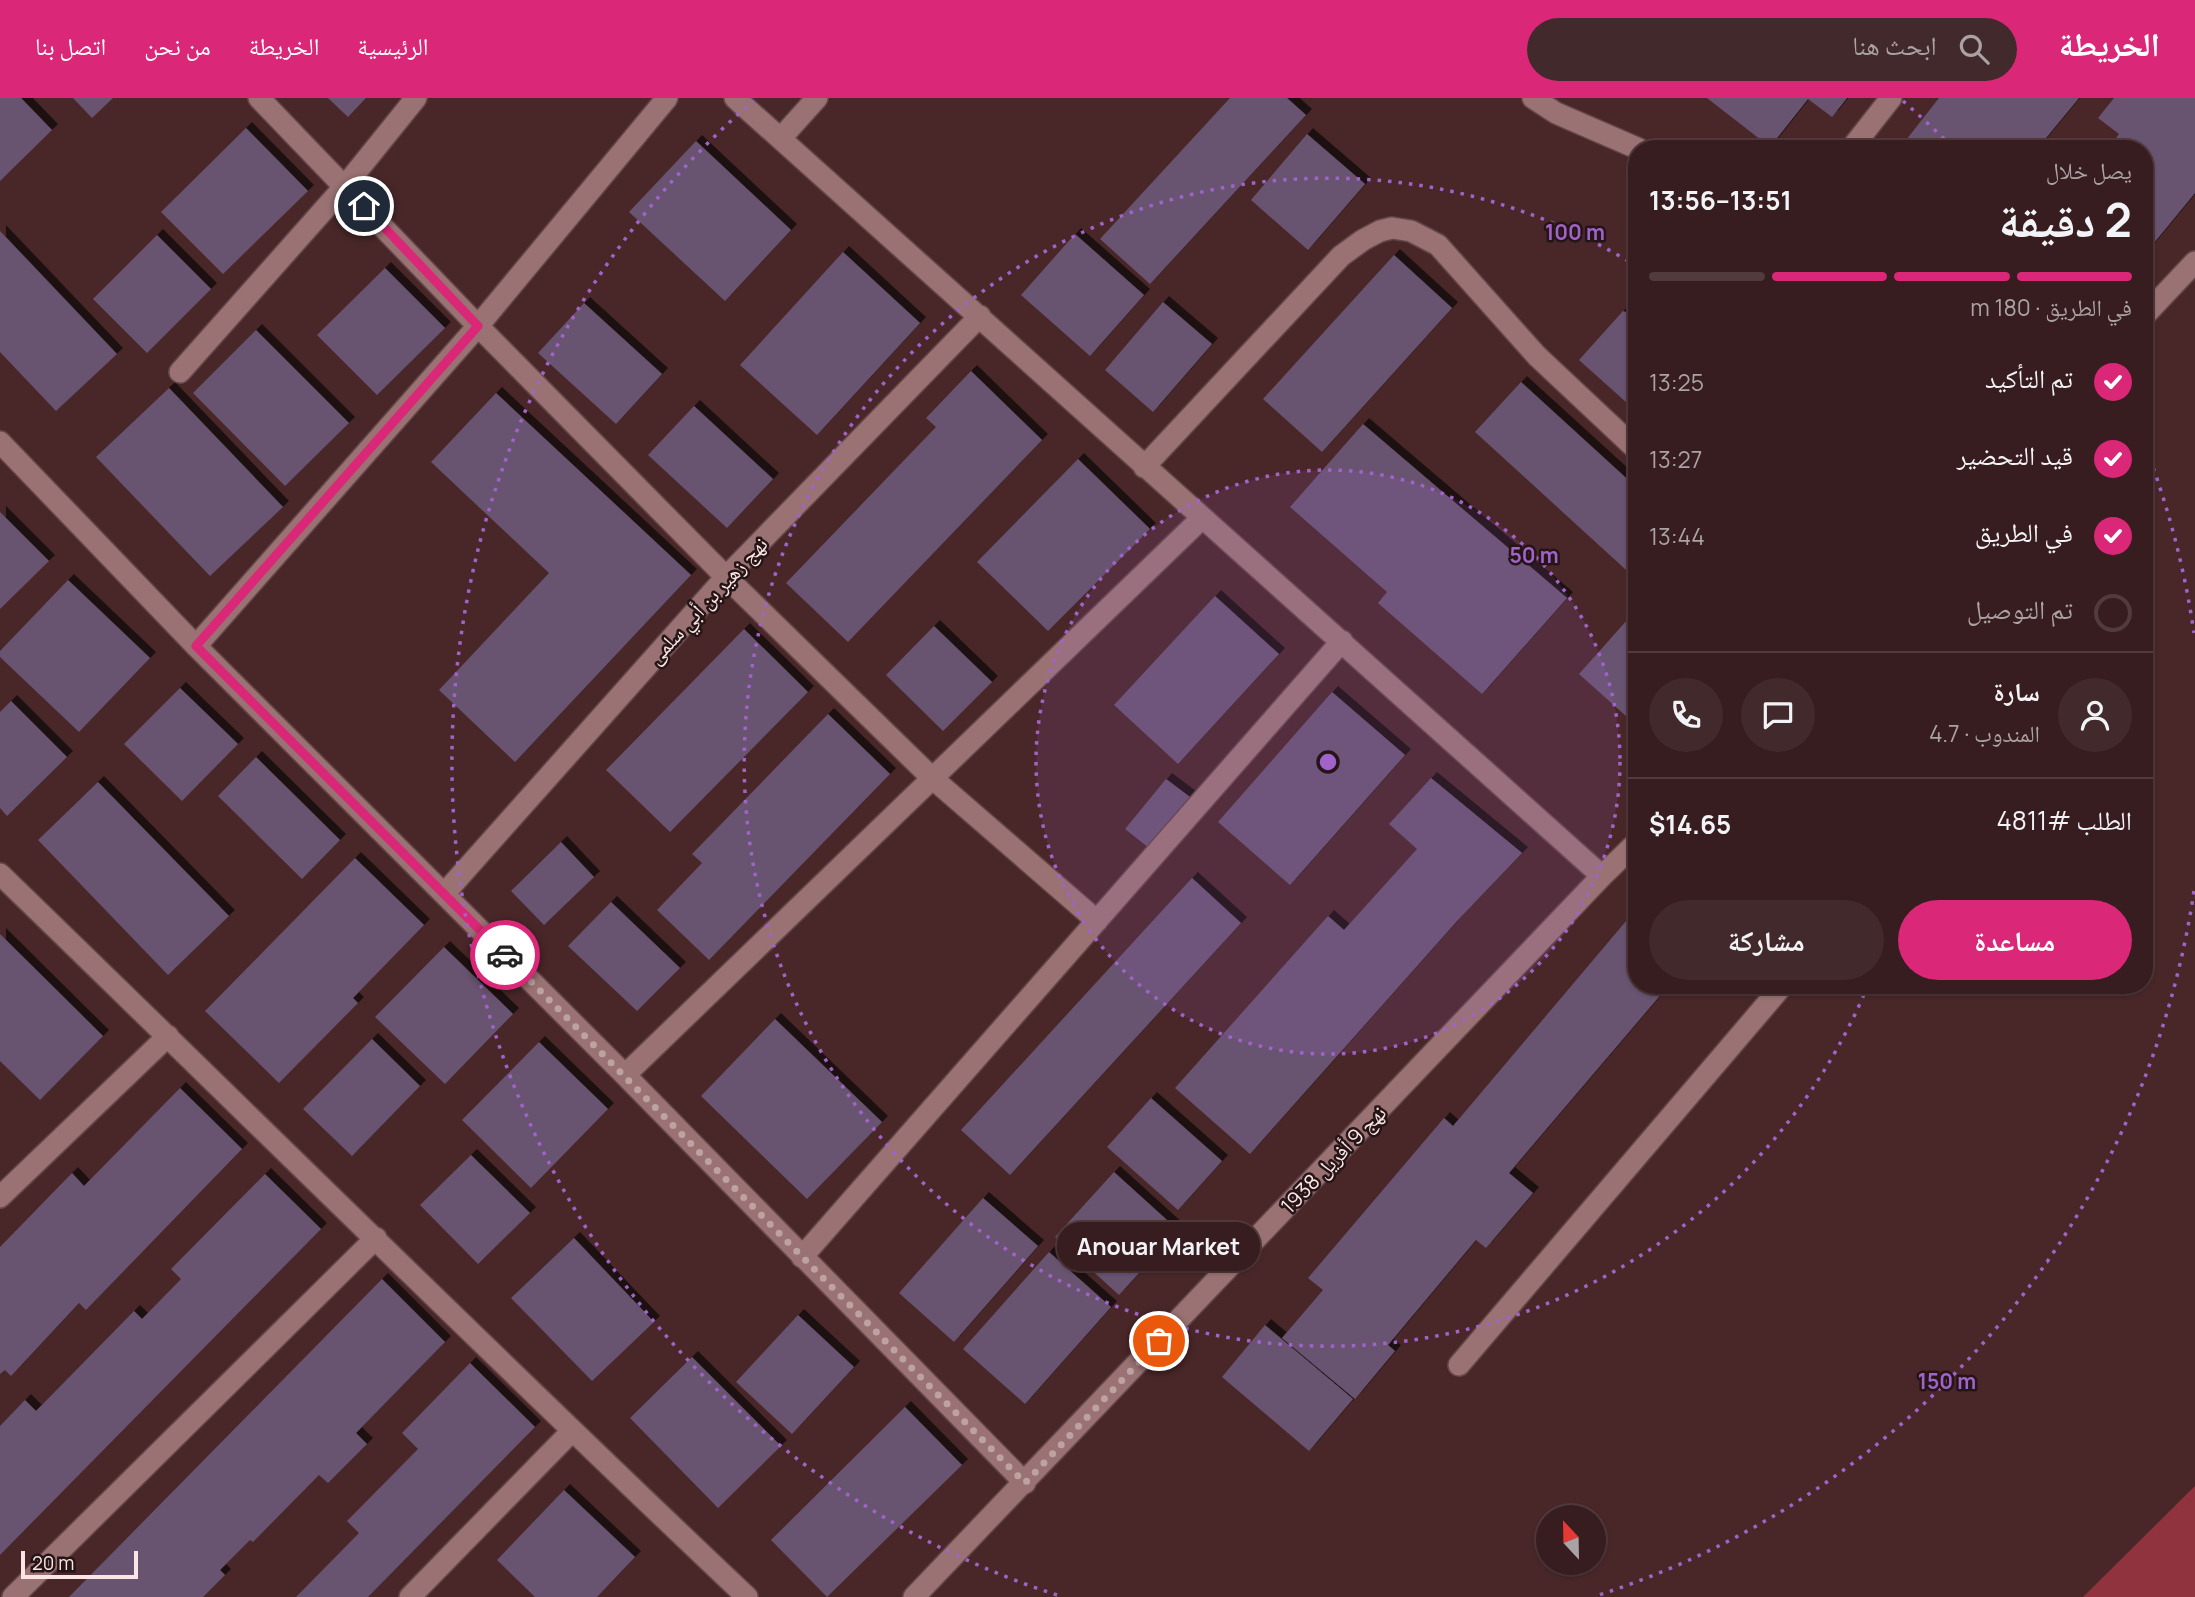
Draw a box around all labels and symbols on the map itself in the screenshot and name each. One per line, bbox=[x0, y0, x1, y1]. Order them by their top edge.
pin bbox=[334, 176, 394, 236]
text: 100 m bbox=[1545, 218, 1605, 246]
street label: نهج زهير بن أبي سلمى bbox=[641, 530, 776, 672]
text: 50 m bbox=[1509, 541, 1559, 569]
centre of rings bbox=[1316, 750, 1340, 774]
courier bbox=[470, 920, 540, 990]
street label: نهج 9 أفريل 1938 bbox=[1274, 1099, 1392, 1219]
callout: Anouar Market bbox=[1058, 1222, 1260, 1271]
pin bbox=[1129, 1311, 1189, 1371]
text: 150 m bbox=[1918, 1367, 1976, 1395]
north arrow bbox=[1536, 1505, 1606, 1575]
scale bar bbox=[21, 1548, 138, 1580]

